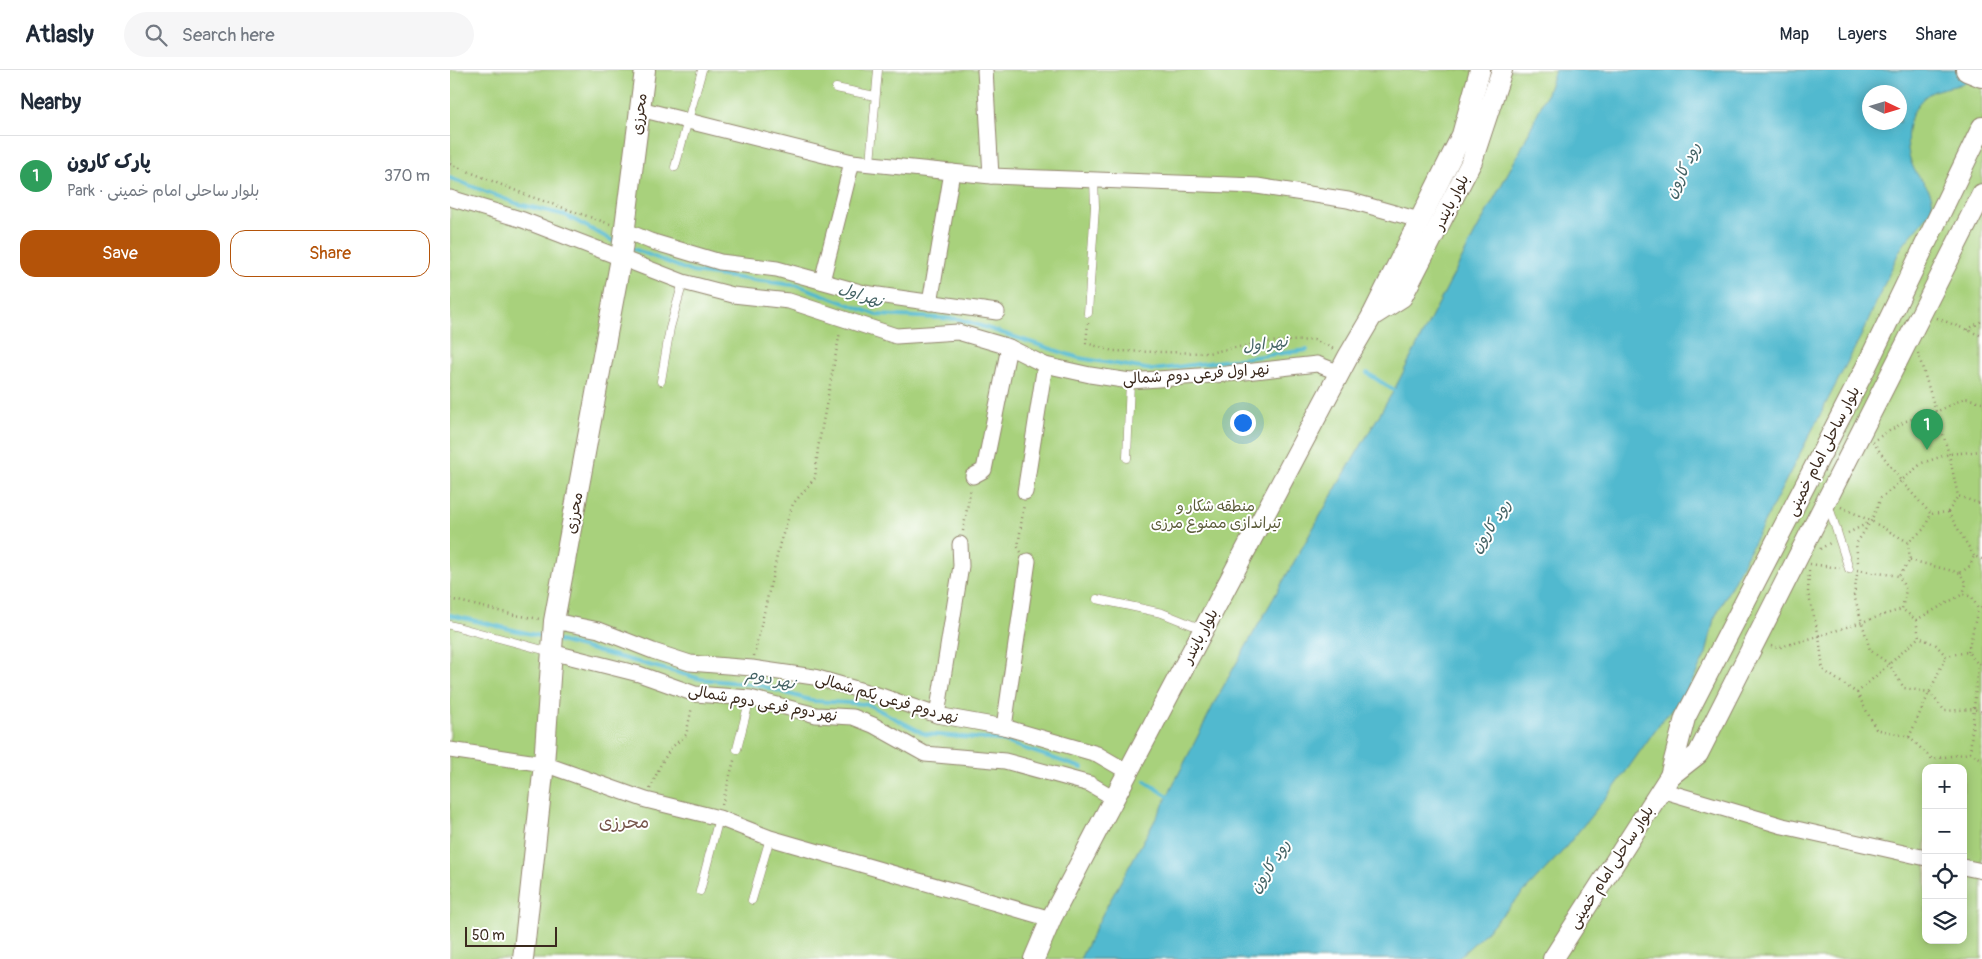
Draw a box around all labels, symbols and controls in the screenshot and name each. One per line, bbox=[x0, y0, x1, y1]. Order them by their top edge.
search box bbox=[124, 12, 474, 57]
text: Atlasly bbox=[25, 20, 94, 49]
icon: search bbox=[142, 21, 170, 49]
text: Search here bbox=[182, 23, 275, 47]
text: Map bbox=[1780, 23, 1809, 46]
text: Layers bbox=[1837, 23, 1887, 46]
text: Share bbox=[1915, 23, 1957, 46]
north arrow bbox=[1862, 85, 1907, 130]
text: Nearby bbox=[20, 89, 81, 116]
street label: محرزی bbox=[628, 92, 651, 136]
water label: رود کارون bbox=[1661, 139, 1705, 202]
text: پارک کارون bbox=[67, 150, 151, 174]
text: 1 bbox=[33, 166, 39, 186]
text: 370 m bbox=[384, 166, 430, 186]
street label: بلوار بایندر bbox=[1429, 172, 1473, 234]
text: Park · بلوار ساحلی امام خمینی bbox=[67, 181, 260, 201]
button: Save bbox=[20, 230, 220, 277]
button: Share bbox=[230, 230, 430, 277]
water label: نهر اول bbox=[836, 278, 887, 313]
water label: نهر اول bbox=[1241, 331, 1291, 357]
street label: نهر اول فرعی دوم شمالی bbox=[1122, 360, 1270, 391]
street label: بلوار ساحلی امام خمینی bbox=[1783, 383, 1865, 520]
pin: 1 bbox=[1911, 409, 1943, 450]
your location bbox=[1230, 410, 1256, 436]
street label: محرزی bbox=[561, 491, 587, 535]
water label: رود کارون bbox=[1466, 496, 1515, 557]
park label: منطقه شکار و تیراندازی ممنوع مرزی bbox=[1151, 497, 1282, 533]
street label: بلوار بایندر bbox=[1178, 606, 1223, 668]
water label: نهر دوم bbox=[743, 663, 799, 697]
street label: نهر دوم فرعی یکم شمالی bbox=[813, 669, 960, 730]
street label: نهر دوم فرعی دوم شمالی bbox=[687, 681, 839, 728]
map controls bbox=[1922, 764, 1967, 944]
button: + bbox=[1922, 764, 1967, 809]
street label: بلوار ساحلی امام خمینی bbox=[1565, 802, 1659, 933]
button: − bbox=[1922, 809, 1967, 854]
district label: محرزی bbox=[599, 811, 649, 834]
water label: رود کارون bbox=[1245, 836, 1294, 897]
button: locate bbox=[1922, 854, 1967, 899]
button: layers bbox=[1922, 899, 1967, 944]
scale bar bbox=[465, 924, 558, 947]
text: 50 m bbox=[472, 927, 505, 944]

